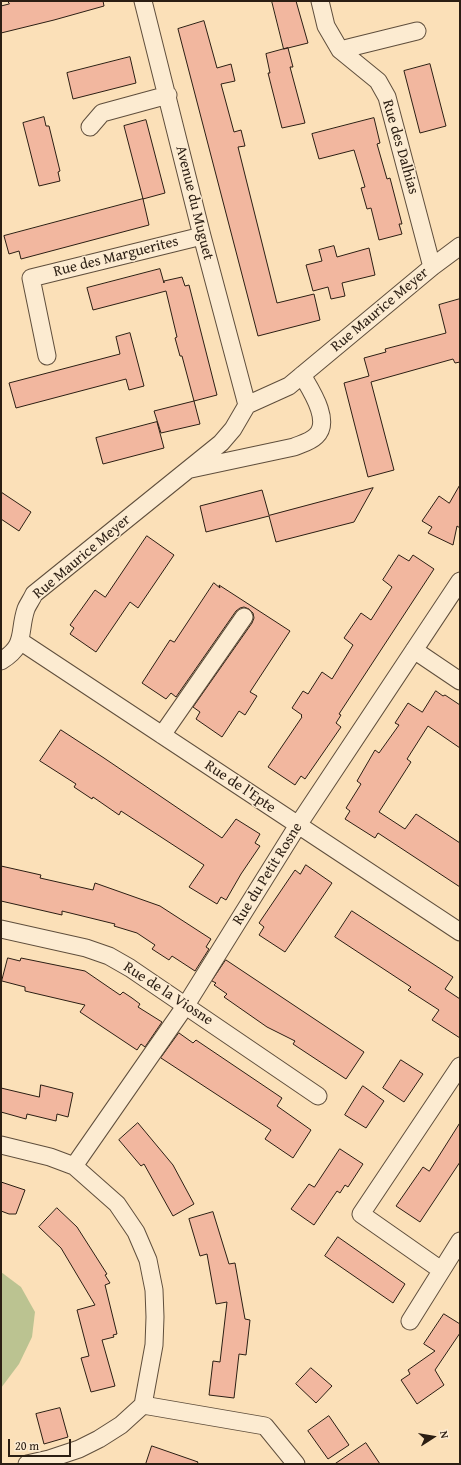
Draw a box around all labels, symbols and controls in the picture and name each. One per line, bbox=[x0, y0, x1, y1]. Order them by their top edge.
street label: Rue des Dalhias bbox=[378, 98, 422, 196]
street label: Avenue du Muguet bbox=[171, 144, 217, 262]
street label: Rue des Marguerites bbox=[52, 233, 180, 281]
street label: Rue Maurice Meyer bbox=[328, 264, 432, 356]
street label: Rue Maurice Meyer bbox=[30, 511, 134, 603]
street label: Rue de l'Epte bbox=[201, 757, 279, 817]
street label: Rue du Petit Rosne bbox=[229, 819, 307, 929]
street label: Rue de la Viosne bbox=[120, 958, 216, 1030]
north arrow bbox=[413, 1417, 453, 1457]
text: N bbox=[436, 1429, 453, 1440]
scale bar bbox=[10, 1431, 73, 1457]
text: 20 m bbox=[15, 1437, 39, 1454]

